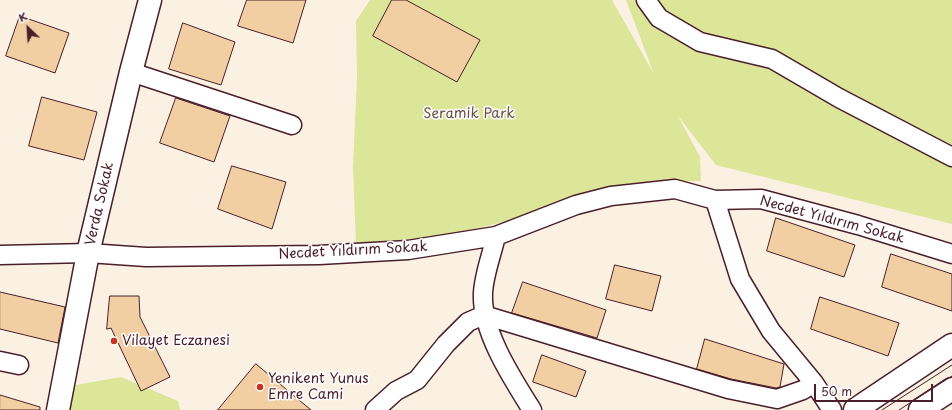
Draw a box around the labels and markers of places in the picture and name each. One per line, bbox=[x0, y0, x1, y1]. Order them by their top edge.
place label: Vilayet Eczanesi bbox=[122, 333, 230, 349]
marker: Vilayet Eczanesi bbox=[109, 336, 119, 346]
place label: Yenikent Yunus Emre Cami bbox=[268, 371, 369, 404]
marker: Yenikent Yunus Emre Cami bbox=[255, 382, 265, 392]

